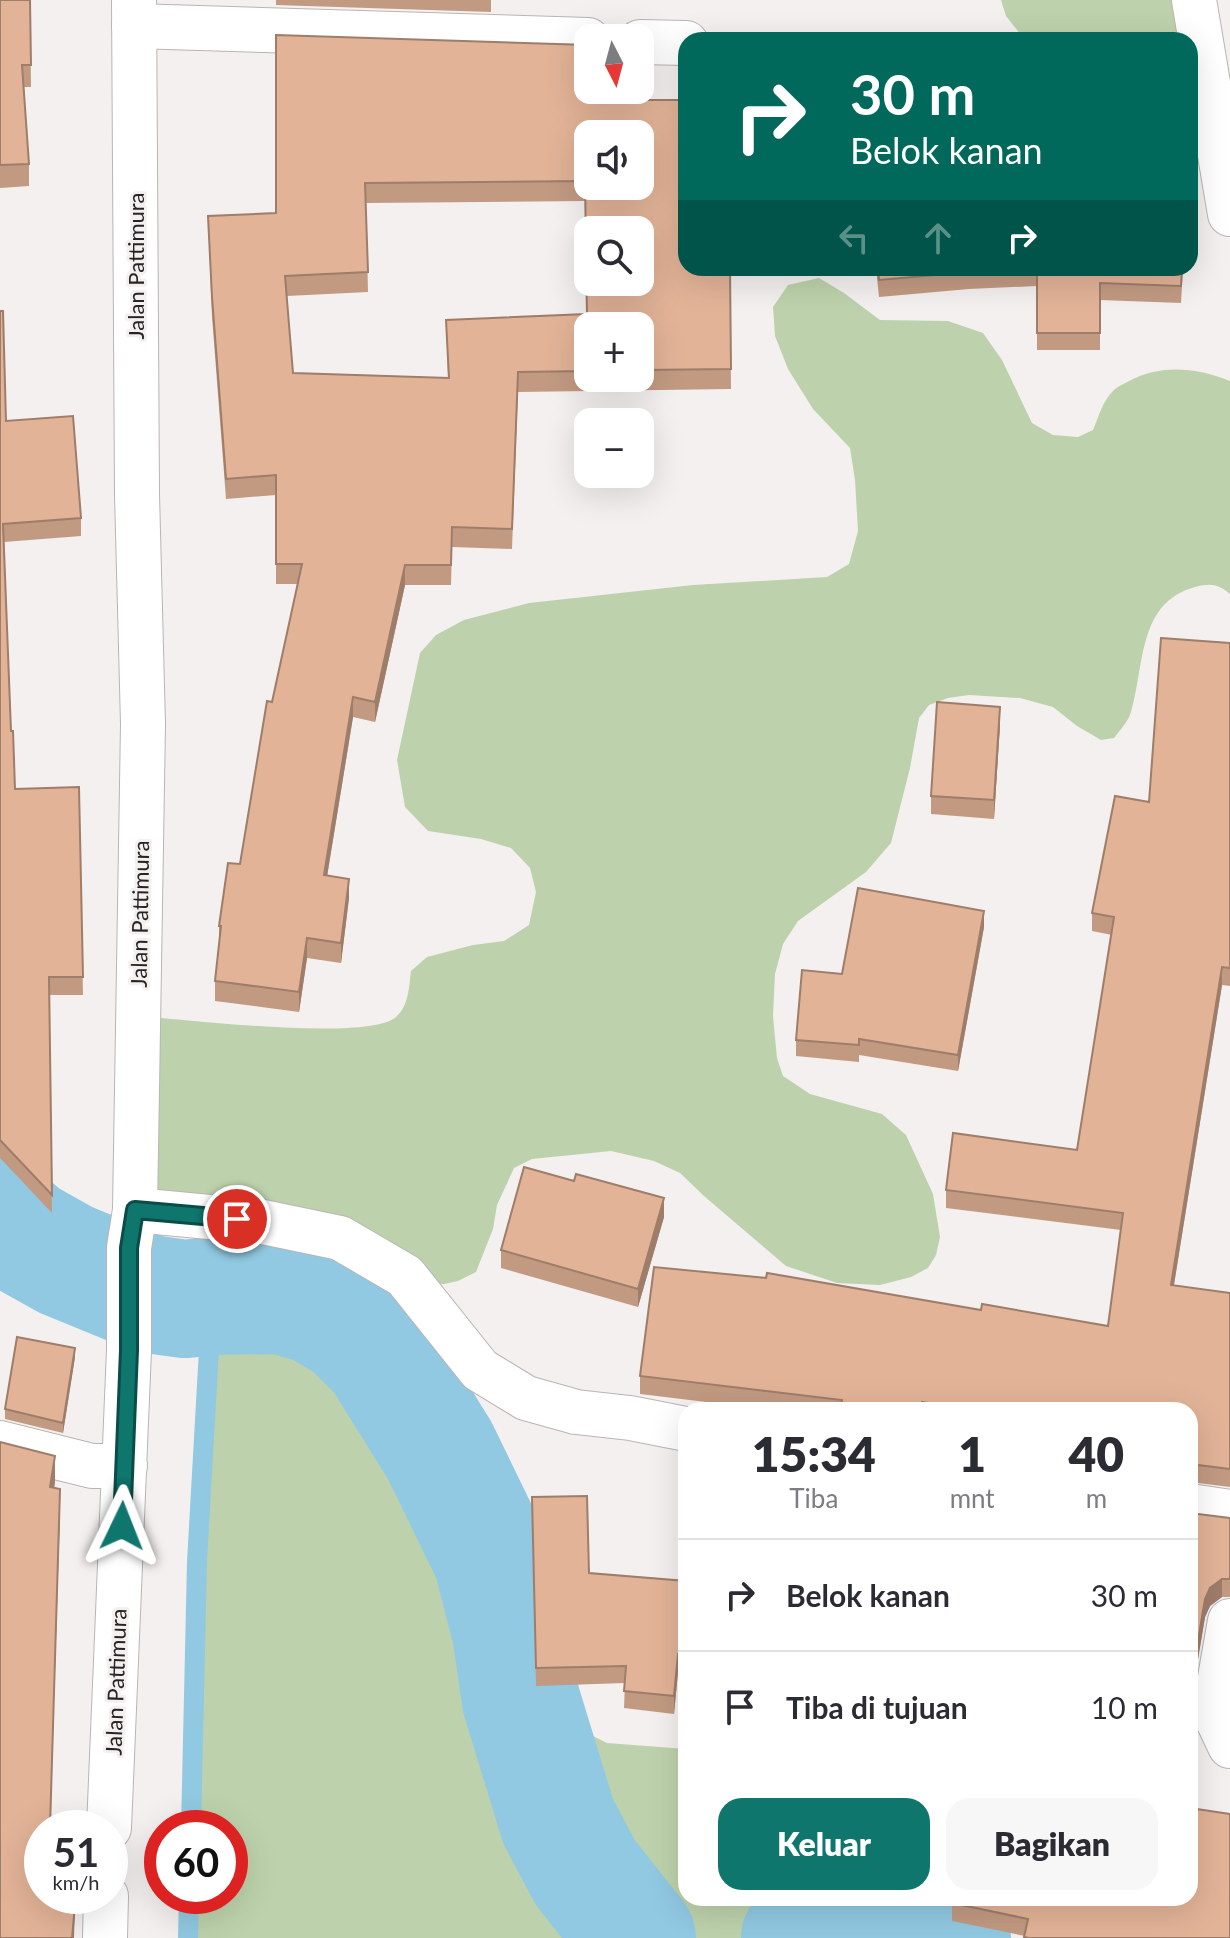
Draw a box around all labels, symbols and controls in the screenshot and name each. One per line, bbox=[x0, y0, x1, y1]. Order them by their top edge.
north arrow bbox=[574, 24, 654, 104]
map controls bbox=[574, 24, 654, 488]
text: 30 m bbox=[850, 60, 975, 127]
icon: right bbox=[718, 64, 822, 168]
button: sound bbox=[574, 120, 654, 200]
text: Belok kanan bbox=[850, 128, 1043, 172]
street label: Jalan Pattimura bbox=[122, 192, 149, 340]
button: search bbox=[574, 216, 654, 296]
icon: left bbox=[832, 216, 876, 260]
icon: ahead bbox=[916, 216, 960, 260]
icon: right bbox=[1000, 216, 1044, 260]
button: + bbox=[574, 312, 654, 392]
button: − bbox=[574, 408, 654, 488]
street label: Jalan Pattimura bbox=[125, 840, 154, 988]
pin bbox=[203, 1185, 271, 1253]
icon: arrive bbox=[215, 1197, 259, 1241]
text: 15:34 bbox=[752, 1425, 876, 1482]
text: 1 bbox=[958, 1425, 986, 1482]
text: 40 bbox=[1068, 1425, 1124, 1482]
text: Tiba bbox=[789, 1482, 838, 1514]
text: mnt bbox=[950, 1482, 995, 1514]
text: m bbox=[1086, 1482, 1107, 1514]
position arrow bbox=[80, 1484, 164, 1568]
icon: right bbox=[718, 1573, 762, 1617]
text: Belok kanan bbox=[786, 1577, 950, 1613]
text: 30 m bbox=[1091, 1577, 1158, 1613]
street label: Jalan Pattimura bbox=[99, 1608, 132, 1756]
icon: arrive bbox=[718, 1685, 762, 1729]
text: Tiba di tujuan bbox=[786, 1689, 968, 1725]
text: 10 m bbox=[1091, 1689, 1158, 1725]
button: Keluar bbox=[718, 1798, 930, 1890]
button: Bagikan bbox=[946, 1798, 1158, 1890]
speed limit sign: 60 bbox=[144, 1810, 248, 1914]
text: 51 bbox=[53, 1828, 99, 1876]
text: km/h bbox=[53, 1870, 99, 1894]

